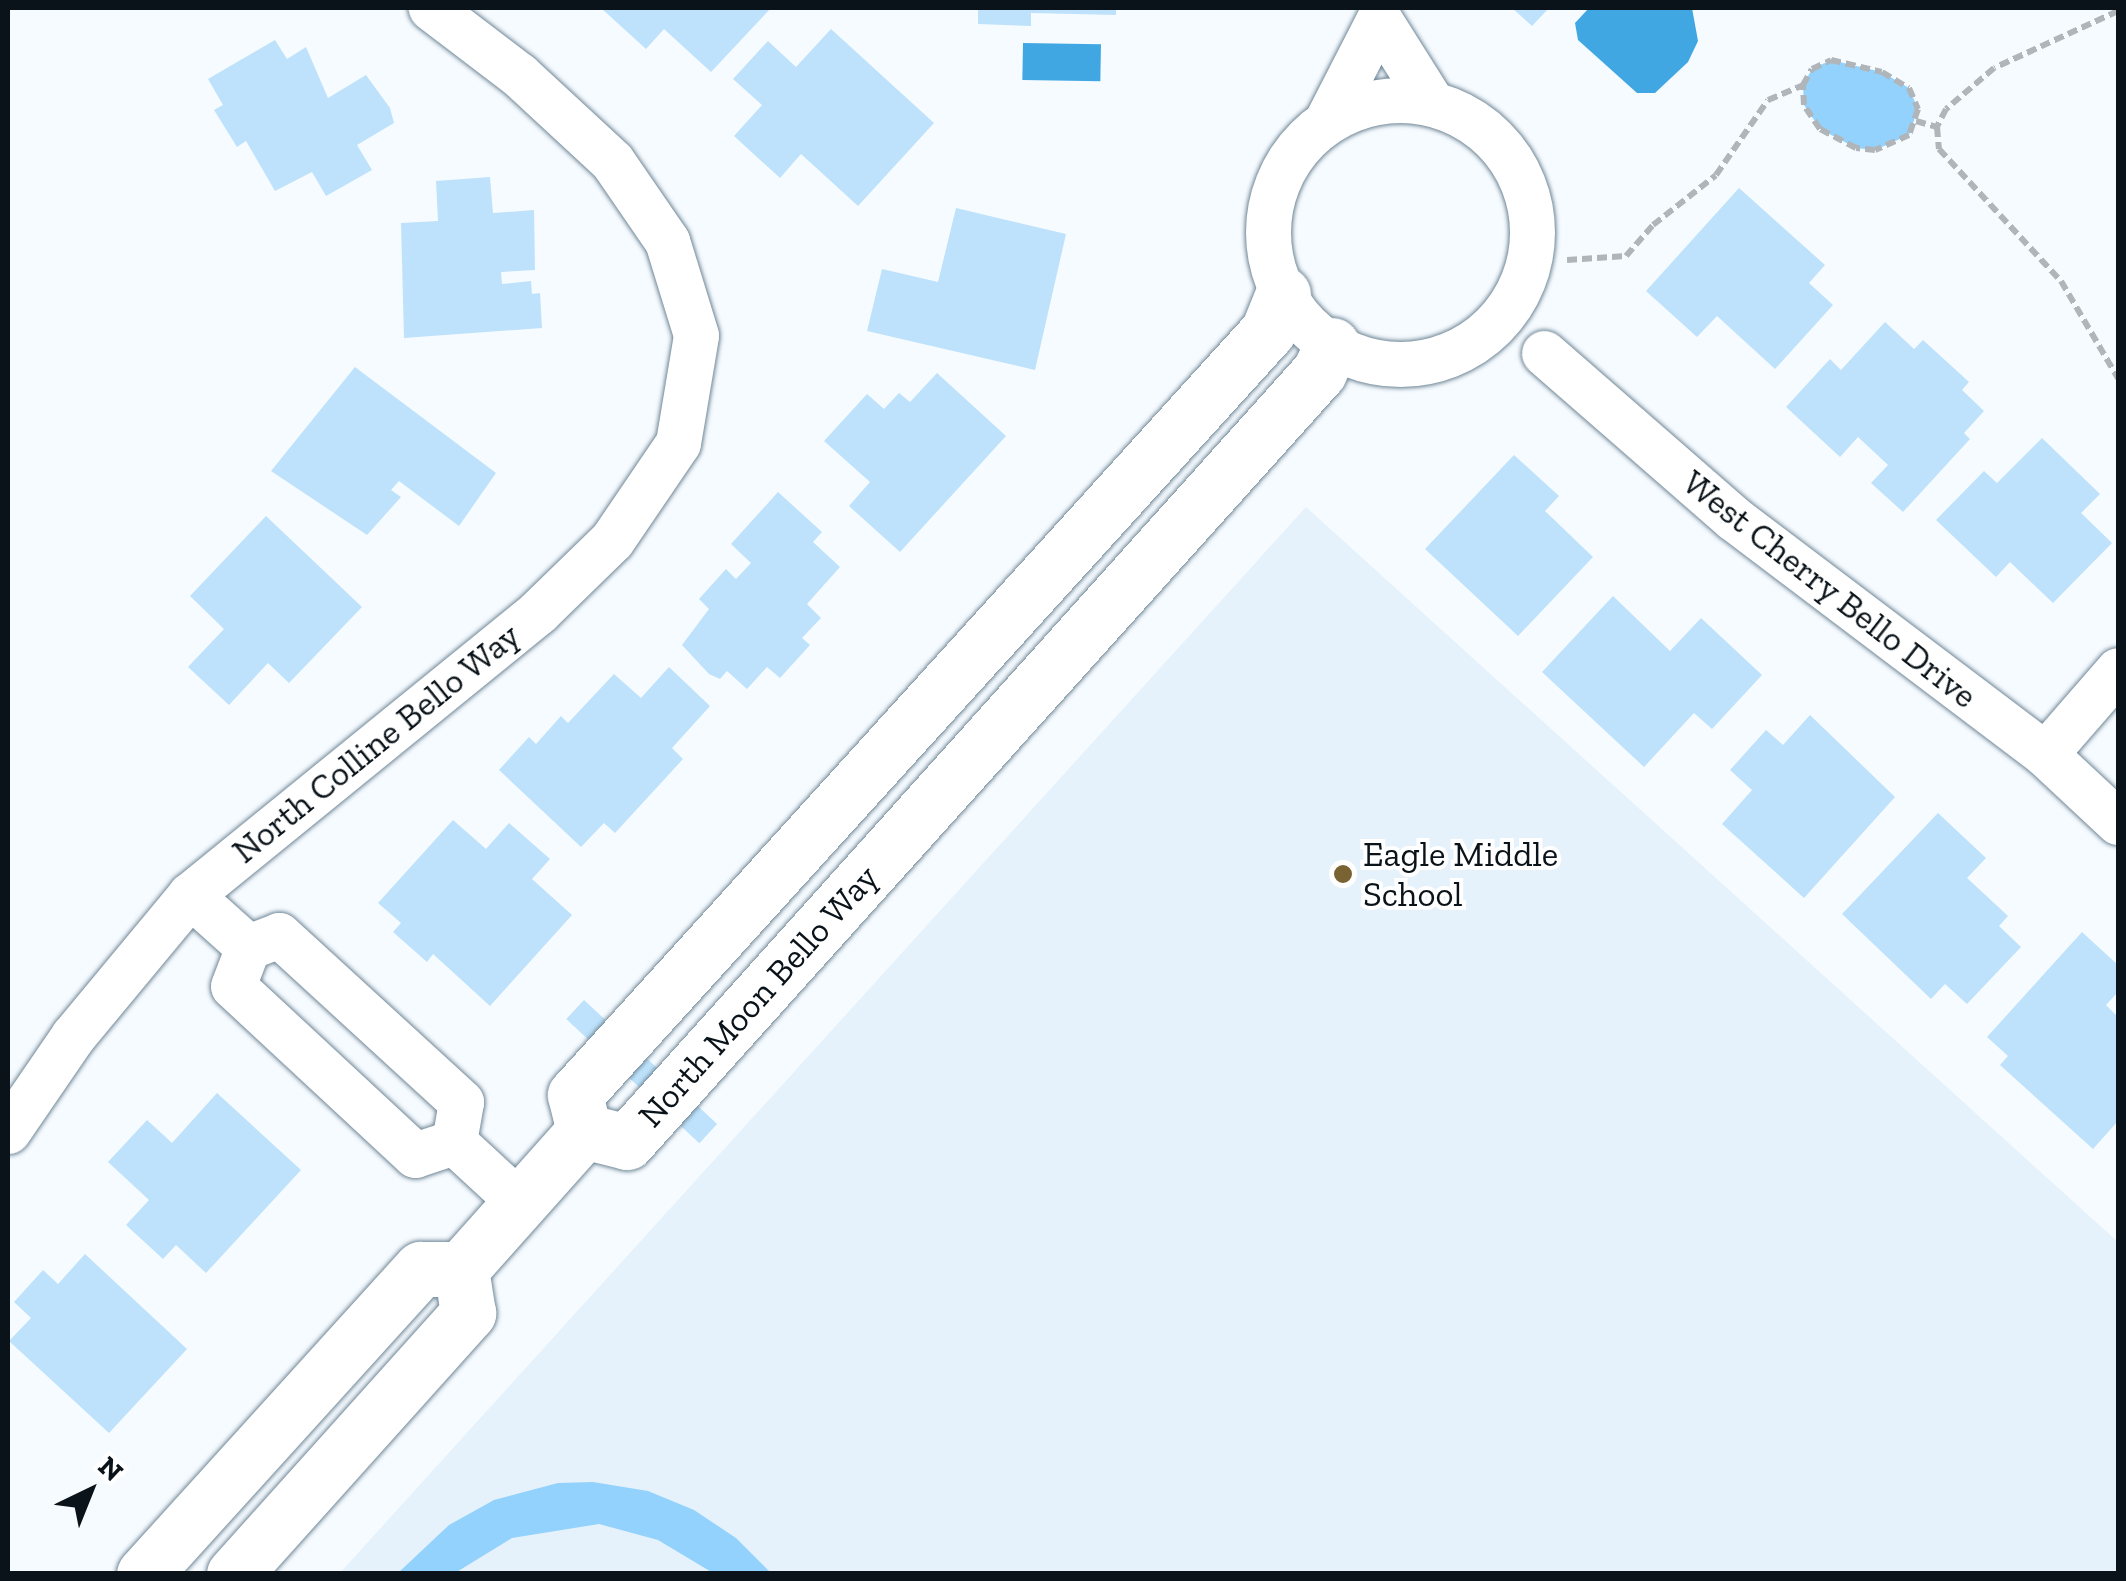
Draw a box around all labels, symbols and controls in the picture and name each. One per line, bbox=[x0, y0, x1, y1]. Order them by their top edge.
street label: West Cherry Bello Drive bbox=[1674, 461, 1986, 717]
street label: North Colline Bello Way bbox=[223, 614, 529, 872]
place label: Eagle Middle School bbox=[1363, 833, 1558, 915]
street label: North Moon Bello Way bbox=[629, 856, 887, 1136]
marker: Eagle Middle School bbox=[1332, 863, 1354, 885]
north arrow bbox=[40, 1441, 140, 1541]
text: N bbox=[92, 1449, 130, 1488]

